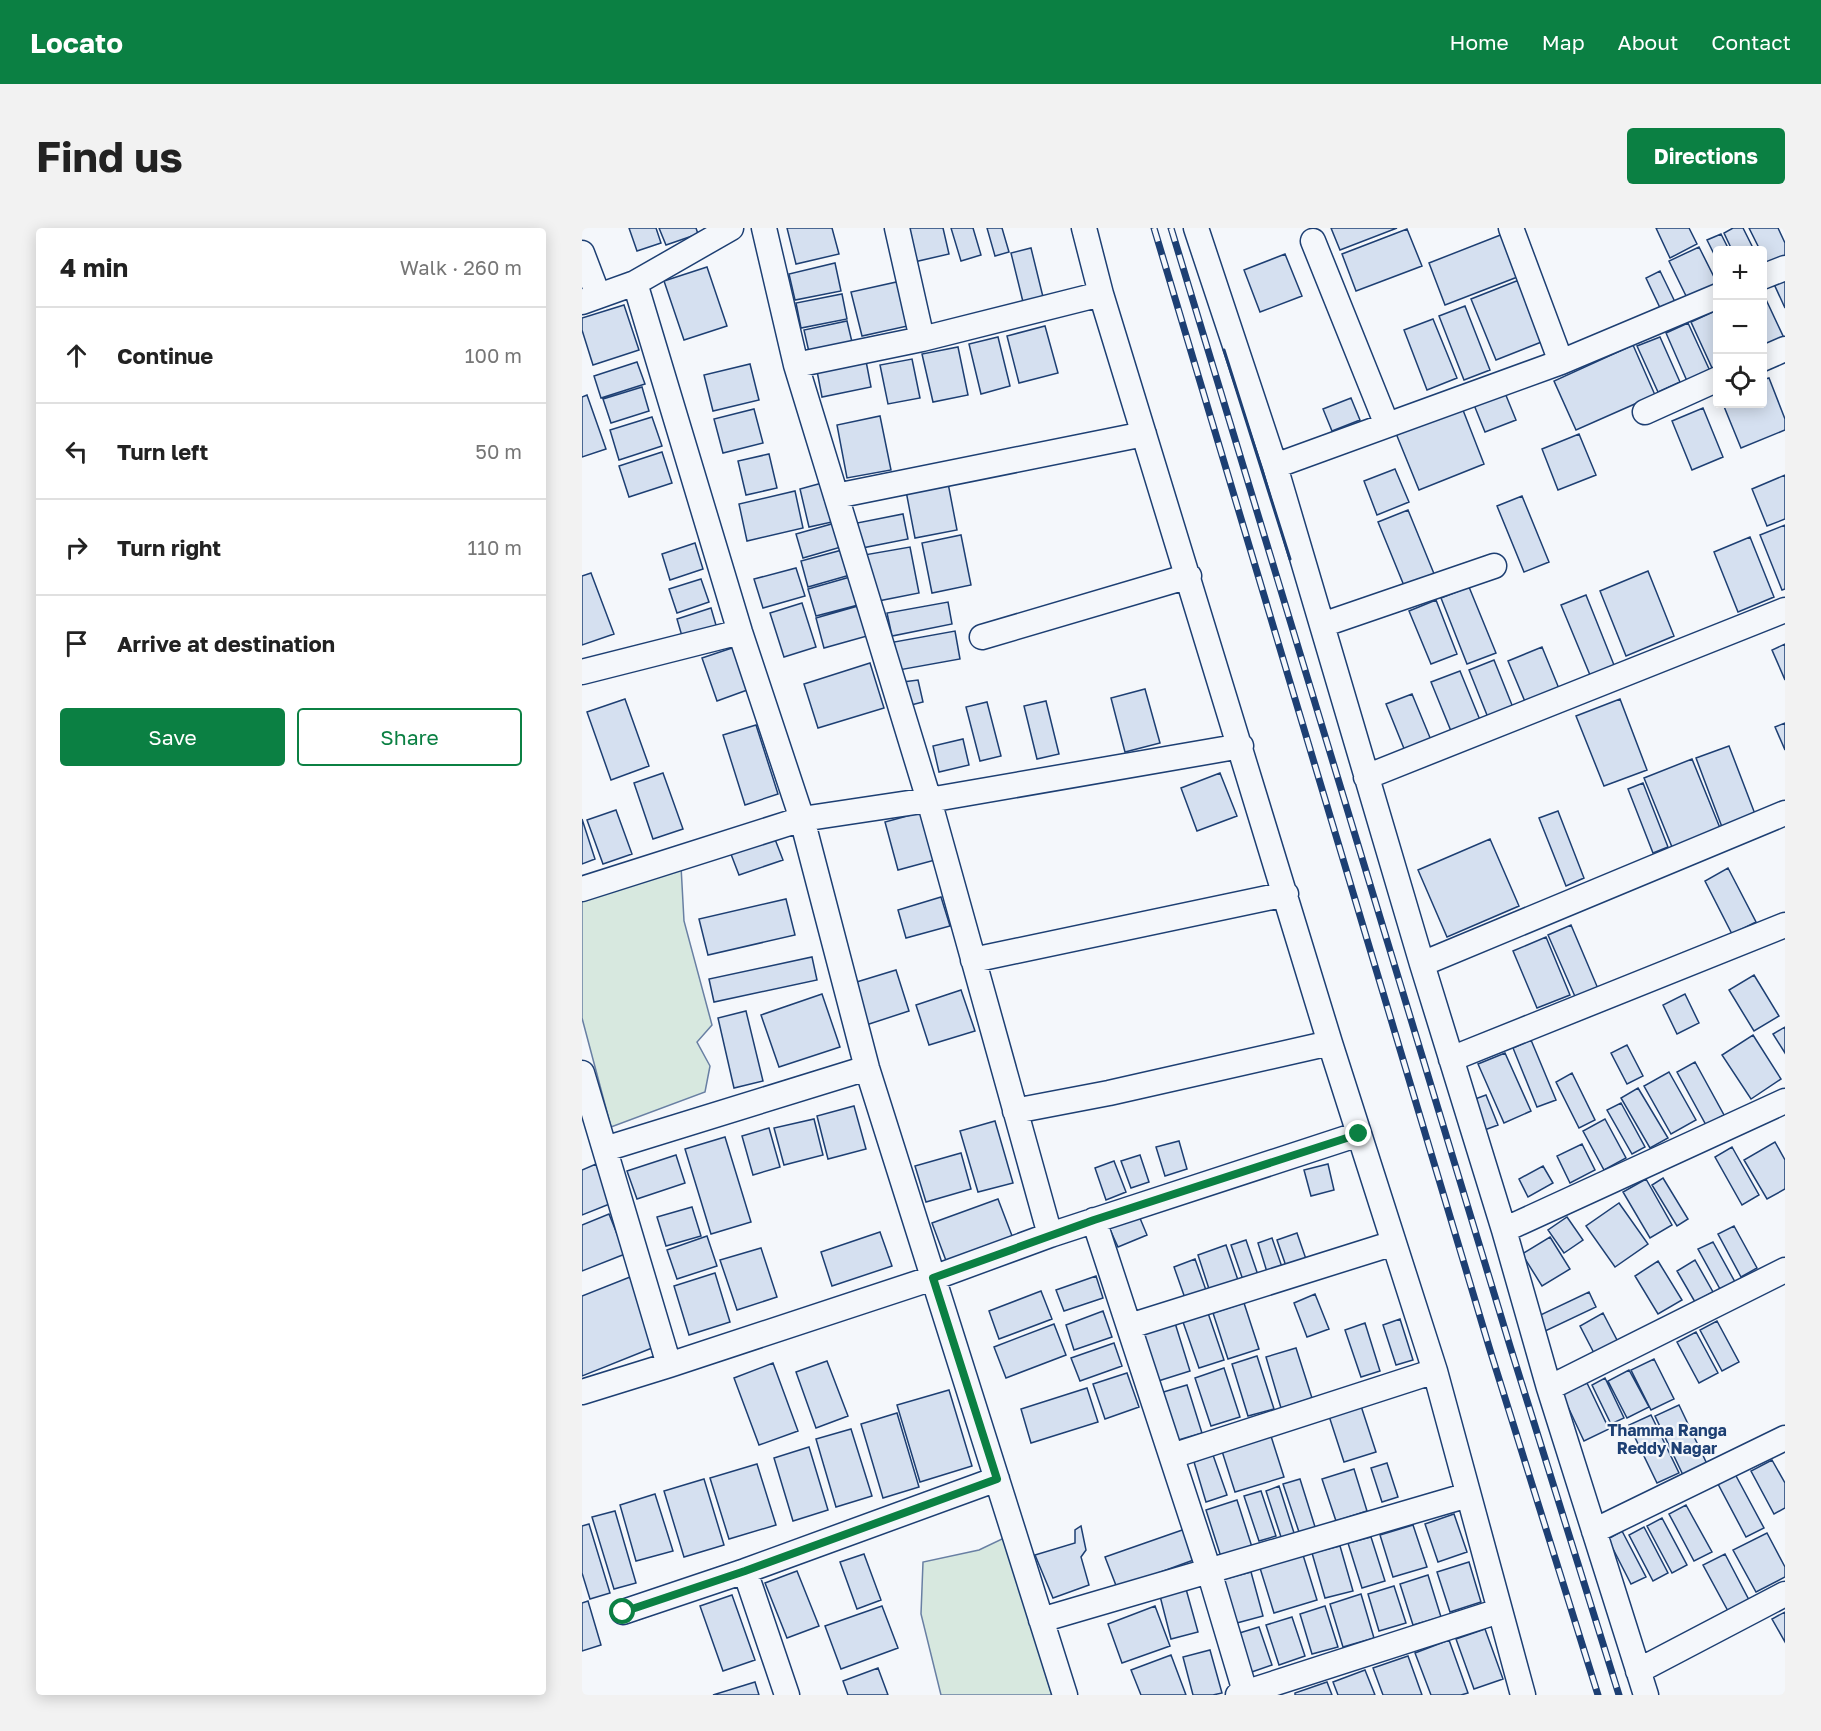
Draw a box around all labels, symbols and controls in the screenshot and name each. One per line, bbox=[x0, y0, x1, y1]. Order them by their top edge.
text: Locato bbox=[30, 26, 123, 59]
text: Home bbox=[1449, 29, 1509, 55]
text: Map bbox=[1542, 29, 1585, 55]
text: About bbox=[1618, 29, 1678, 55]
text: Contact bbox=[1711, 29, 1791, 55]
button: Directions bbox=[1627, 128, 1785, 184]
text: Find us bbox=[36, 131, 183, 181]
map controls bbox=[1713, 246, 1767, 408]
button: + bbox=[1713, 246, 1767, 300]
text: 4 min bbox=[60, 252, 128, 283]
text: Walk · 260 m bbox=[400, 255, 522, 279]
button: − bbox=[1713, 300, 1767, 354]
icon: ahead bbox=[60, 339, 93, 372]
text: Continue bbox=[117, 342, 213, 369]
text: 100 m bbox=[465, 343, 522, 367]
button: locate bbox=[1713, 354, 1767, 408]
icon: left bbox=[60, 435, 93, 468]
text: Turn left bbox=[117, 438, 208, 465]
text: 50 m bbox=[475, 439, 522, 463]
icon: right bbox=[60, 531, 93, 564]
text: Turn right bbox=[117, 534, 221, 561]
text: 110 m bbox=[468, 535, 522, 559]
icon: arrive bbox=[60, 627, 93, 660]
text: Arrive at destination bbox=[117, 630, 335, 657]
button: Save bbox=[60, 708, 285, 766]
button: Share bbox=[297, 708, 522, 766]
route end bbox=[1345, 1120, 1371, 1146]
district label: Thamma Ranga Reddy Nagar bbox=[1607, 1420, 1727, 1458]
route start bbox=[609, 1598, 635, 1624]

